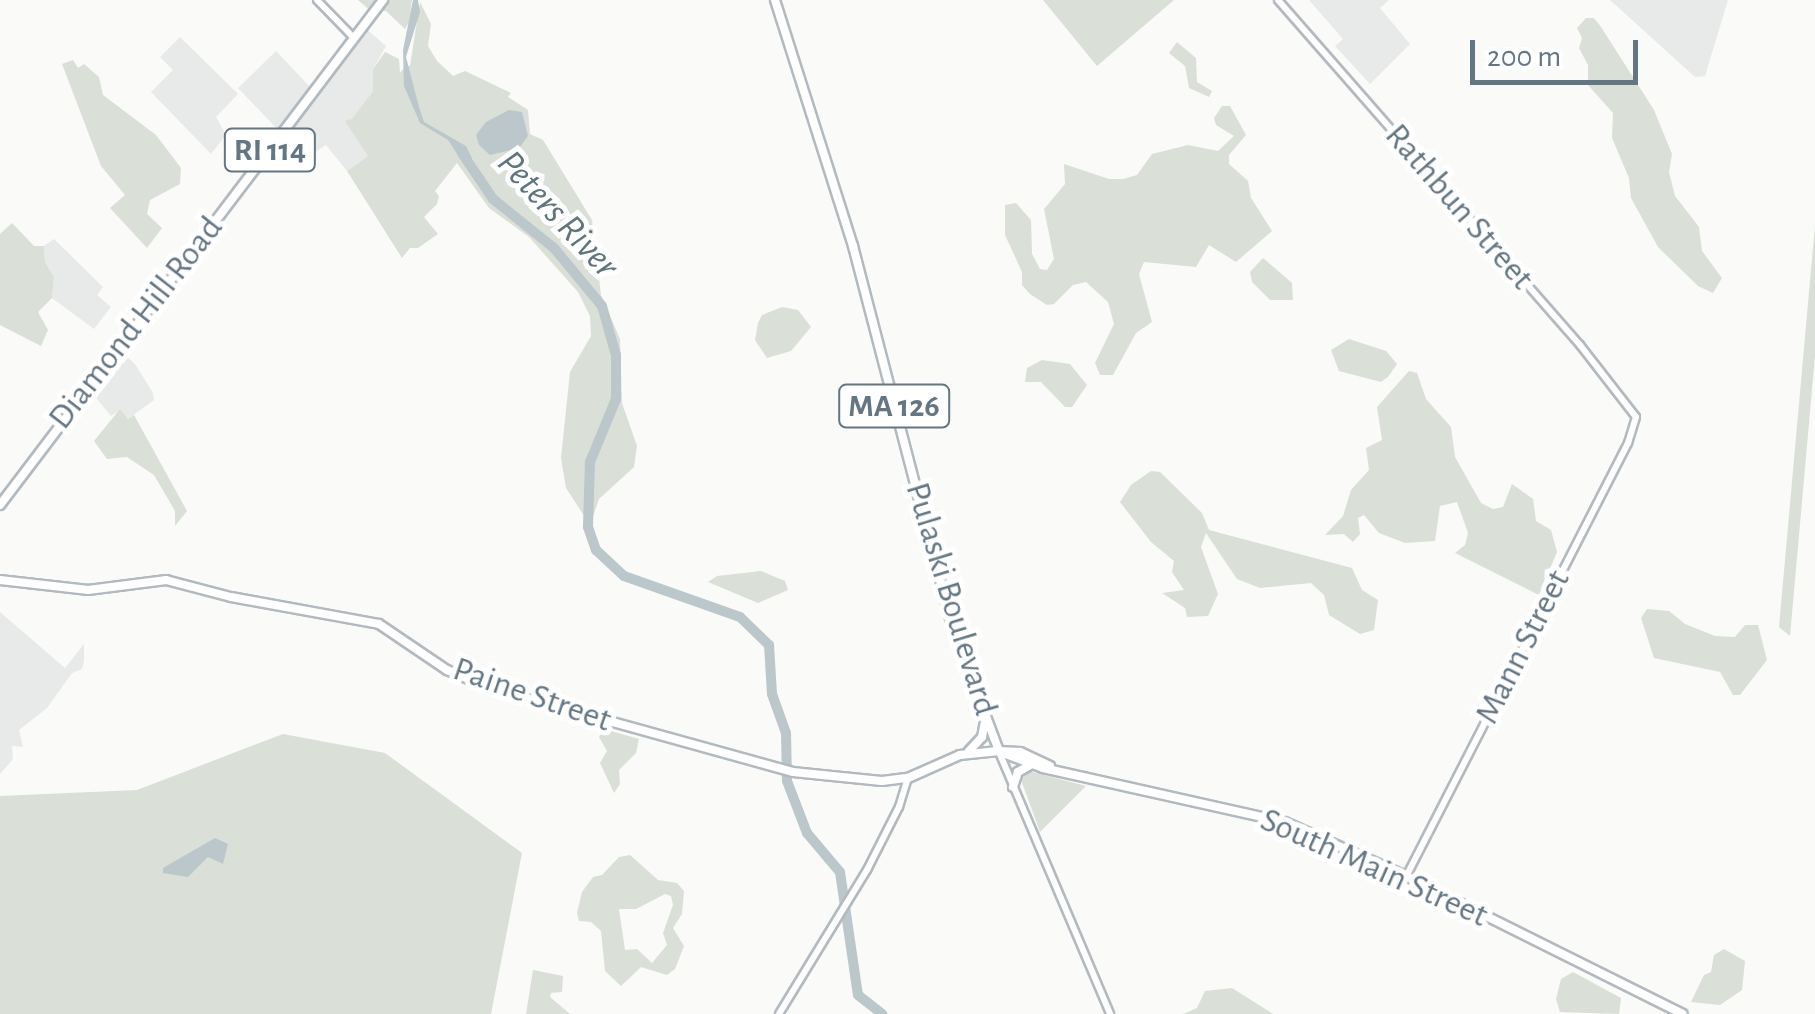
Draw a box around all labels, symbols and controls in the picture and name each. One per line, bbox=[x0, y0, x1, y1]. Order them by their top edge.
scale bar bbox=[1475, 20, 1642, 82]
text: 200 m bbox=[1487, 42, 1561, 72]
street label: Rathbun Street bbox=[1376, 115, 1542, 299]
road number: RI 114 bbox=[222, 123, 318, 177]
water label: Peters River bbox=[486, 142, 628, 288]
street label: Diamond Hill Road bbox=[40, 208, 232, 438]
road number: MA 126 bbox=[836, 379, 952, 433]
street label: Pulaski Boulevard bbox=[896, 478, 1006, 720]
street label: Mann Street bbox=[1466, 563, 1580, 731]
street label: Paine Street bbox=[447, 648, 617, 742]
street label: South Main Street bbox=[1254, 799, 1494, 937]

